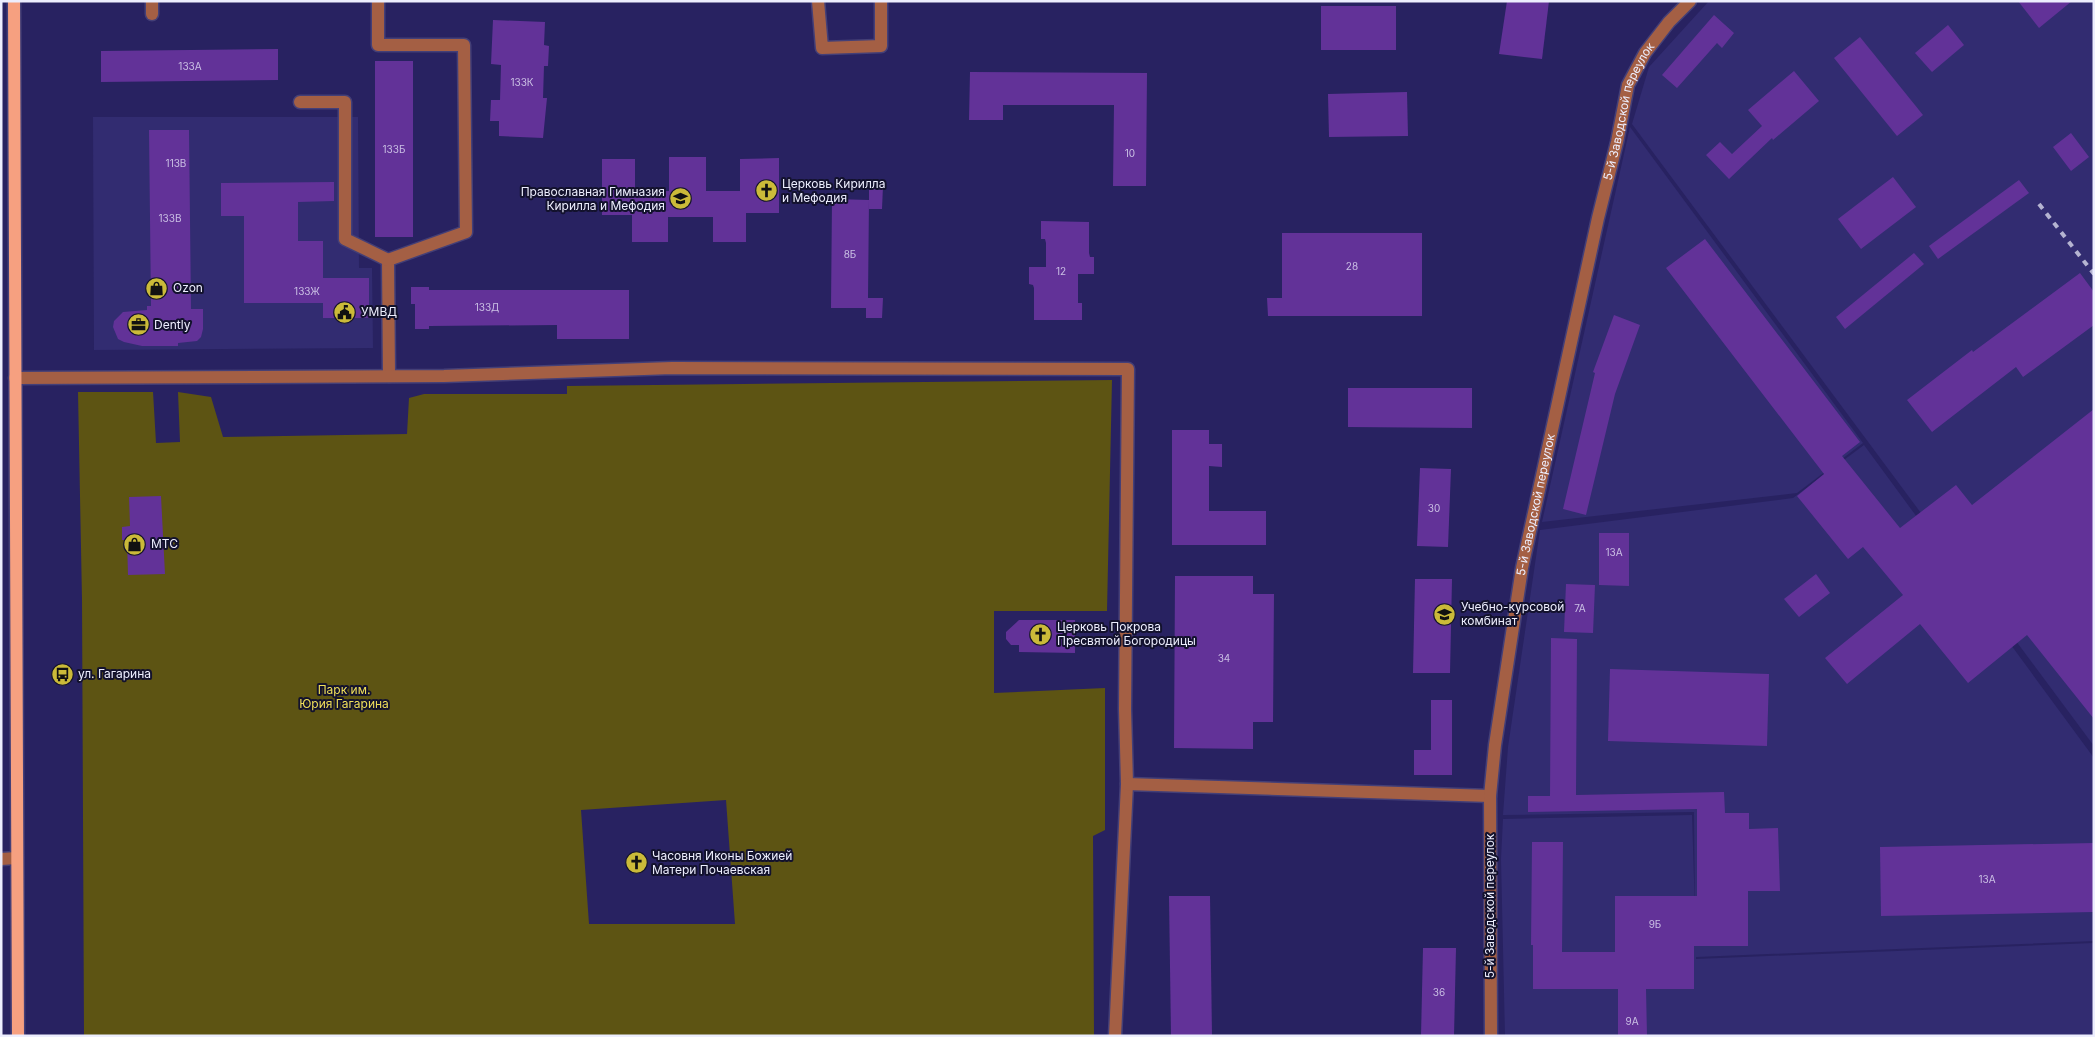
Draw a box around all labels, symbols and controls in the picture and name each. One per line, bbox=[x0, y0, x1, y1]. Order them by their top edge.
street label: 5-й Заводской переулок bbox=[1600, 39, 1658, 182]
house number: 133А bbox=[178, 60, 202, 72]
house number: 133К bbox=[510, 76, 534, 88]
house number: 133Б bbox=[383, 143, 405, 155]
house number: 10 bbox=[1125, 147, 1135, 159]
house number: 113В bbox=[166, 157, 186, 169]
place label: Церковь Кирилла и Мефодия bbox=[782, 176, 885, 205]
church icon: Церковь Кирилла и Мефодия bbox=[754, 179, 778, 203]
place label: Православная Гимназия Кирилла и Мефодия bbox=[521, 184, 665, 213]
school or university icon: Православная Гимназия Кирилла и Мефодия bbox=[669, 187, 693, 211]
house number: 133В bbox=[159, 212, 181, 224]
house number: 8Б bbox=[844, 248, 856, 260]
house number: 28 bbox=[1346, 260, 1358, 272]
house number: 12 bbox=[1056, 265, 1066, 277]
shop icon: Ozon bbox=[145, 276, 169, 300]
place label: Ozon bbox=[173, 280, 203, 295]
house number: 133Ж bbox=[294, 285, 320, 297]
public building icon: УМВД bbox=[333, 300, 357, 324]
house number: 133Д bbox=[475, 301, 499, 313]
place label: УМВД bbox=[361, 304, 397, 319]
office icon: Dently bbox=[126, 313, 150, 337]
place label: Dently bbox=[154, 317, 191, 332]
street label: 5-й Заводской переулок bbox=[1513, 432, 1558, 577]
house number: 30 bbox=[1428, 502, 1440, 514]
shop icon: МТС bbox=[123, 532, 147, 556]
place label: МТС bbox=[151, 536, 178, 551]
house number: 13А bbox=[1605, 546, 1623, 558]
place label: Учебно-курсовой комбинат bbox=[1461, 599, 1564, 628]
school or university icon: Учебно-курсовой комбинат bbox=[1433, 602, 1457, 626]
house number: 7А bbox=[1574, 602, 1586, 614]
place label: Церковь Покрова Пресвятой Богородицы bbox=[1057, 619, 1196, 648]
church icon: Церковь Покрова Пресвятой Богородицы bbox=[1029, 622, 1053, 646]
house number: 34 bbox=[1218, 652, 1230, 664]
bus stop icon: ул. Гагарина bbox=[50, 662, 74, 686]
place label: ул. Гагарина bbox=[78, 666, 151, 681]
park label: Парк им. Юрия Гагарина bbox=[299, 682, 389, 711]
street label: 5-й Заводской переулок bbox=[1482, 833, 1497, 978]
place label: Часовня Иконы Божией Матери Почаевская bbox=[652, 848, 792, 877]
church icon: Часовня Иконы Божией Матери Почаевская bbox=[624, 851, 648, 875]
house number: 13А bbox=[1978, 873, 1996, 885]
house number: 9Б bbox=[1649, 918, 1661, 930]
house number: 36 bbox=[1433, 986, 1445, 998]
house number: 9А bbox=[1625, 1015, 1639, 1027]

